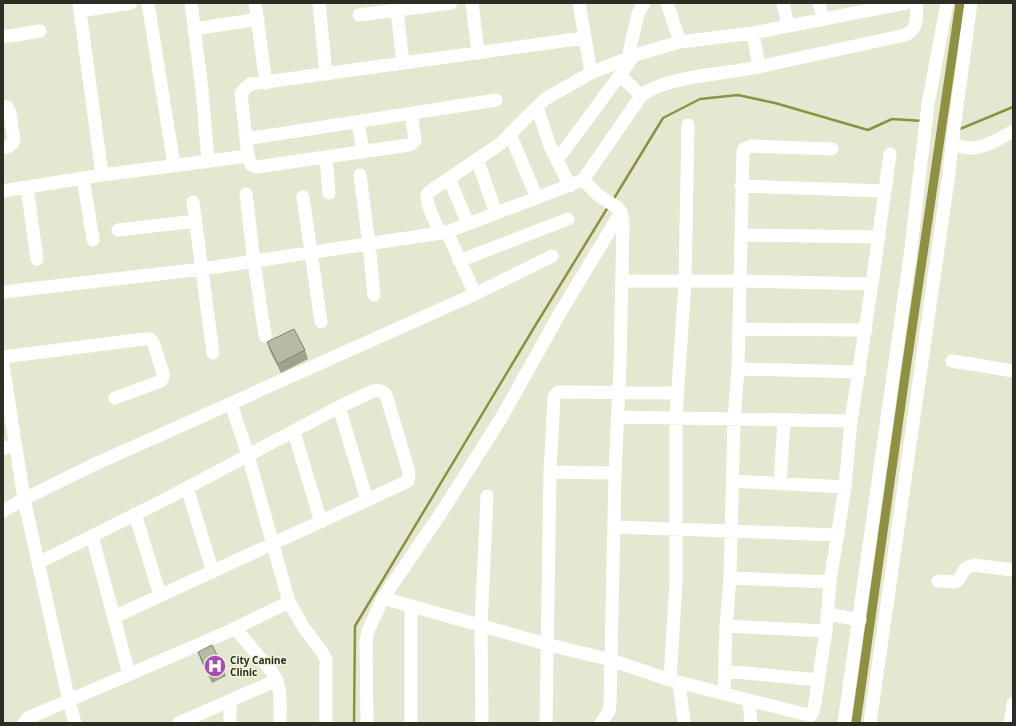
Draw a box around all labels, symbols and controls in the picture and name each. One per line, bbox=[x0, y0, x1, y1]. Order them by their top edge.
hospital icon: City Canine Clinic bbox=[202, 653, 228, 679]
place label: City Canine Clinic bbox=[230, 653, 286, 679]

